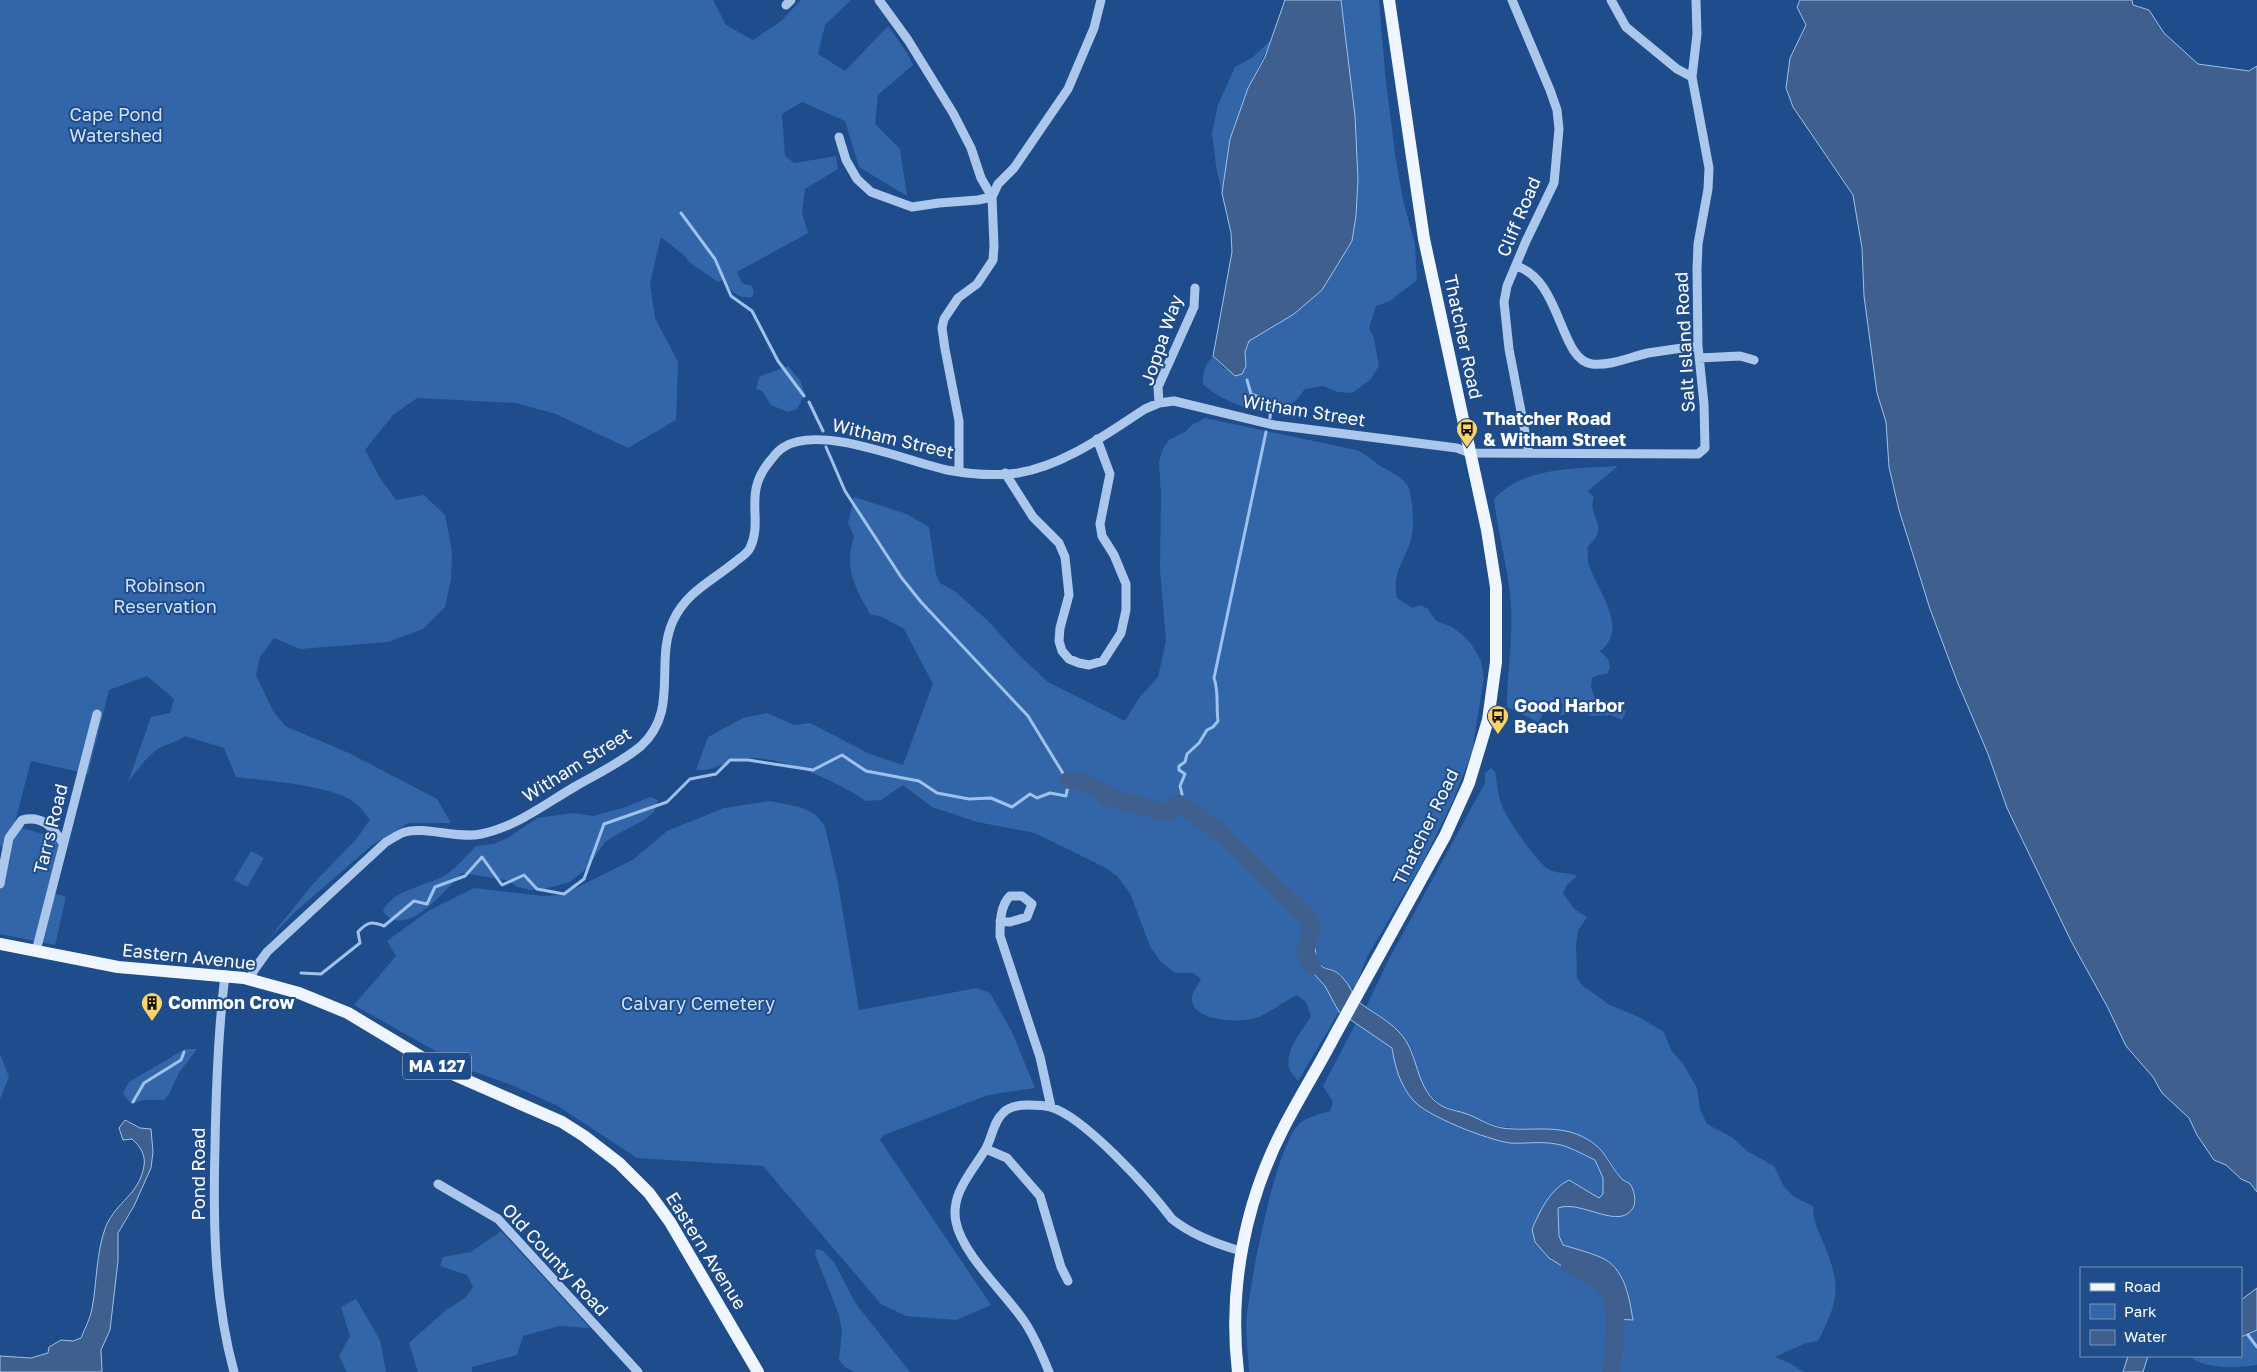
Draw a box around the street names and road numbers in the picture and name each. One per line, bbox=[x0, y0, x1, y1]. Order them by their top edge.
street label: Cliff Road bbox=[1491, 173, 1545, 260]
street label: Salt Island Road bbox=[1669, 271, 1699, 413]
street label: Thatcher Road bbox=[1440, 273, 1488, 401]
street label: Joppa Way bbox=[1135, 292, 1187, 388]
street label: Witham Street bbox=[1241, 389, 1367, 431]
street label: Witham Street bbox=[830, 413, 956, 463]
street label: Witham Street bbox=[518, 722, 635, 806]
street label: Thatcher Road bbox=[1388, 765, 1463, 888]
street label: Tarrs Road bbox=[28, 782, 72, 876]
street label: Eastern Avenue bbox=[121, 938, 257, 974]
road number: MA 127 bbox=[403, 1052, 471, 1080]
street label: Pond Road bbox=[187, 1127, 209, 1221]
street label: Eastern Avenue bbox=[662, 1188, 752, 1313]
street label: Old County Road bbox=[498, 1199, 613, 1320]

